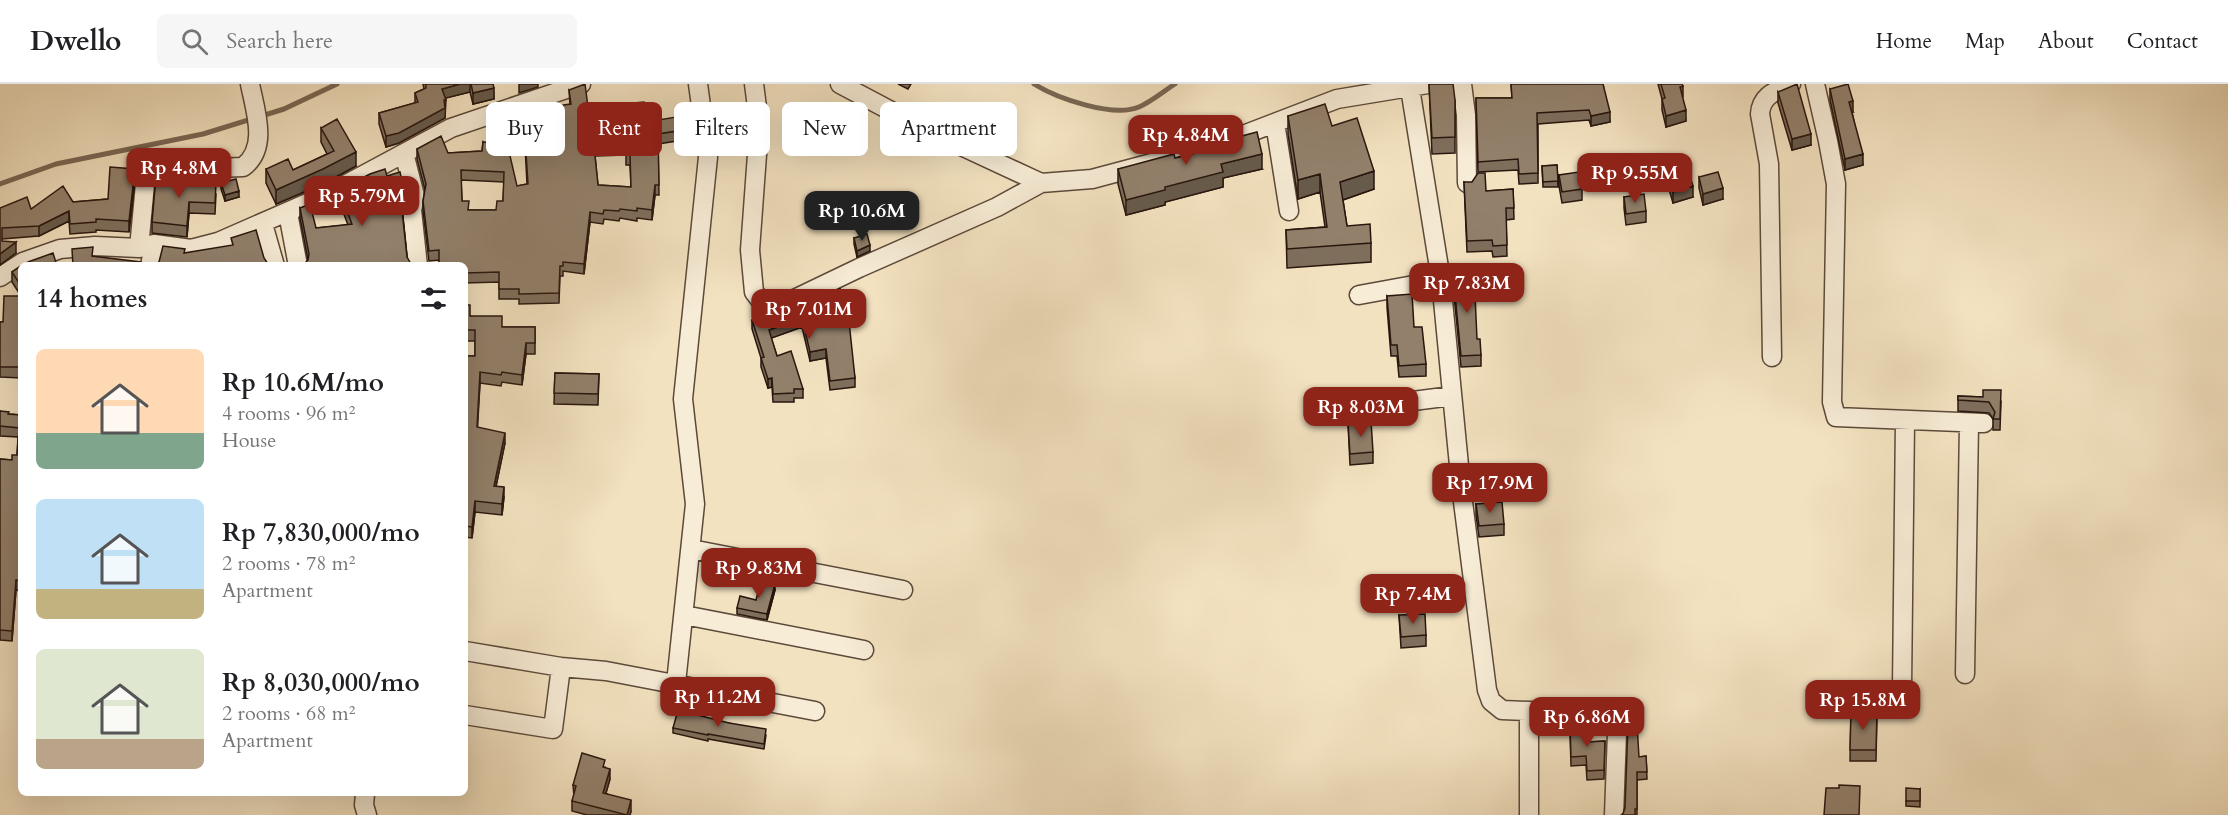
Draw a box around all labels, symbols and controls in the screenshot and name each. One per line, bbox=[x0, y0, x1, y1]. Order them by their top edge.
search box bbox=[157, 14, 577, 68]
text: Dwello bbox=[30, 22, 121, 60]
icon: search bbox=[178, 25, 211, 58]
text: Search here bbox=[226, 26, 333, 56]
text: Home bbox=[1876, 27, 1932, 56]
text: Map bbox=[1965, 27, 2005, 56]
text: About bbox=[2038, 27, 2094, 56]
text: Contact bbox=[2127, 27, 2198, 56]
chip: Buy bbox=[486, 102, 565, 156]
chip: Rent bbox=[577, 102, 662, 156]
chip: Filters bbox=[674, 102, 770, 156]
chip: New bbox=[782, 102, 868, 156]
chip: Apartment bbox=[880, 102, 1017, 156]
pin: Rp 4.84M bbox=[1124, 115, 1248, 166]
text: Rp 4.84M bbox=[1142, 121, 1230, 148]
pin: Rp 4.8M bbox=[124, 148, 234, 199]
pin: Rp 9.55M bbox=[1573, 153, 1697, 204]
text: Rp 4.8M bbox=[140, 154, 218, 181]
text: Rp 9.55M bbox=[1591, 159, 1679, 186]
pin: Rp 5.79M bbox=[300, 176, 424, 227]
text: Rp 5.79M bbox=[318, 182, 406, 209]
pin: Rp 10.6M bbox=[800, 191, 924, 242]
text: Rp 10.6M bbox=[818, 197, 906, 224]
pin: Rp 7.83M bbox=[1405, 263, 1529, 314]
text: Rp 7.83M bbox=[1423, 269, 1511, 296]
text: 14 homes bbox=[36, 281, 147, 316]
icon: filters bbox=[417, 282, 450, 315]
pin: Rp 7.01M bbox=[747, 289, 871, 340]
text: Rp 7.01M bbox=[765, 295, 853, 322]
text: Rp 10.6M/mo bbox=[222, 365, 384, 400]
icon: home bbox=[84, 373, 156, 445]
pin: Rp 8.03M bbox=[1299, 387, 1423, 438]
text: Rp 8.03M bbox=[1317, 393, 1405, 420]
text: 4 rooms · 96 m² bbox=[222, 400, 355, 427]
text: House bbox=[222, 427, 276, 454]
pin: Rp 17.9M bbox=[1428, 463, 1552, 514]
text: Rp 17.9M bbox=[1446, 469, 1534, 496]
text: Rp 7,830,000/mo bbox=[222, 515, 420, 550]
icon: home bbox=[84, 523, 156, 595]
pin: Rp 9.83M bbox=[697, 548, 821, 599]
text: 2 rooms · 78 m² bbox=[222, 550, 355, 577]
text: Rp 9.83M bbox=[715, 554, 803, 581]
pin: Rp 7.4M bbox=[1358, 574, 1468, 625]
text: Apartment bbox=[222, 577, 313, 604]
text: Rp 7.4M bbox=[1374, 580, 1452, 607]
text: Rp 8,030,000/mo bbox=[222, 665, 420, 700]
icon: home bbox=[84, 673, 156, 745]
pin: Rp 11.2M bbox=[656, 677, 780, 728]
pin: Rp 15.8M bbox=[1801, 680, 1925, 731]
text: Rp 11.2M bbox=[674, 683, 762, 710]
text: Rp 15.8M bbox=[1819, 686, 1907, 713]
pin: Rp 6.86M bbox=[1525, 697, 1649, 748]
text: 2 rooms · 68 m² bbox=[222, 700, 355, 727]
text: Rp 6.86M bbox=[1543, 703, 1631, 730]
text: Apartment bbox=[222, 727, 313, 754]

